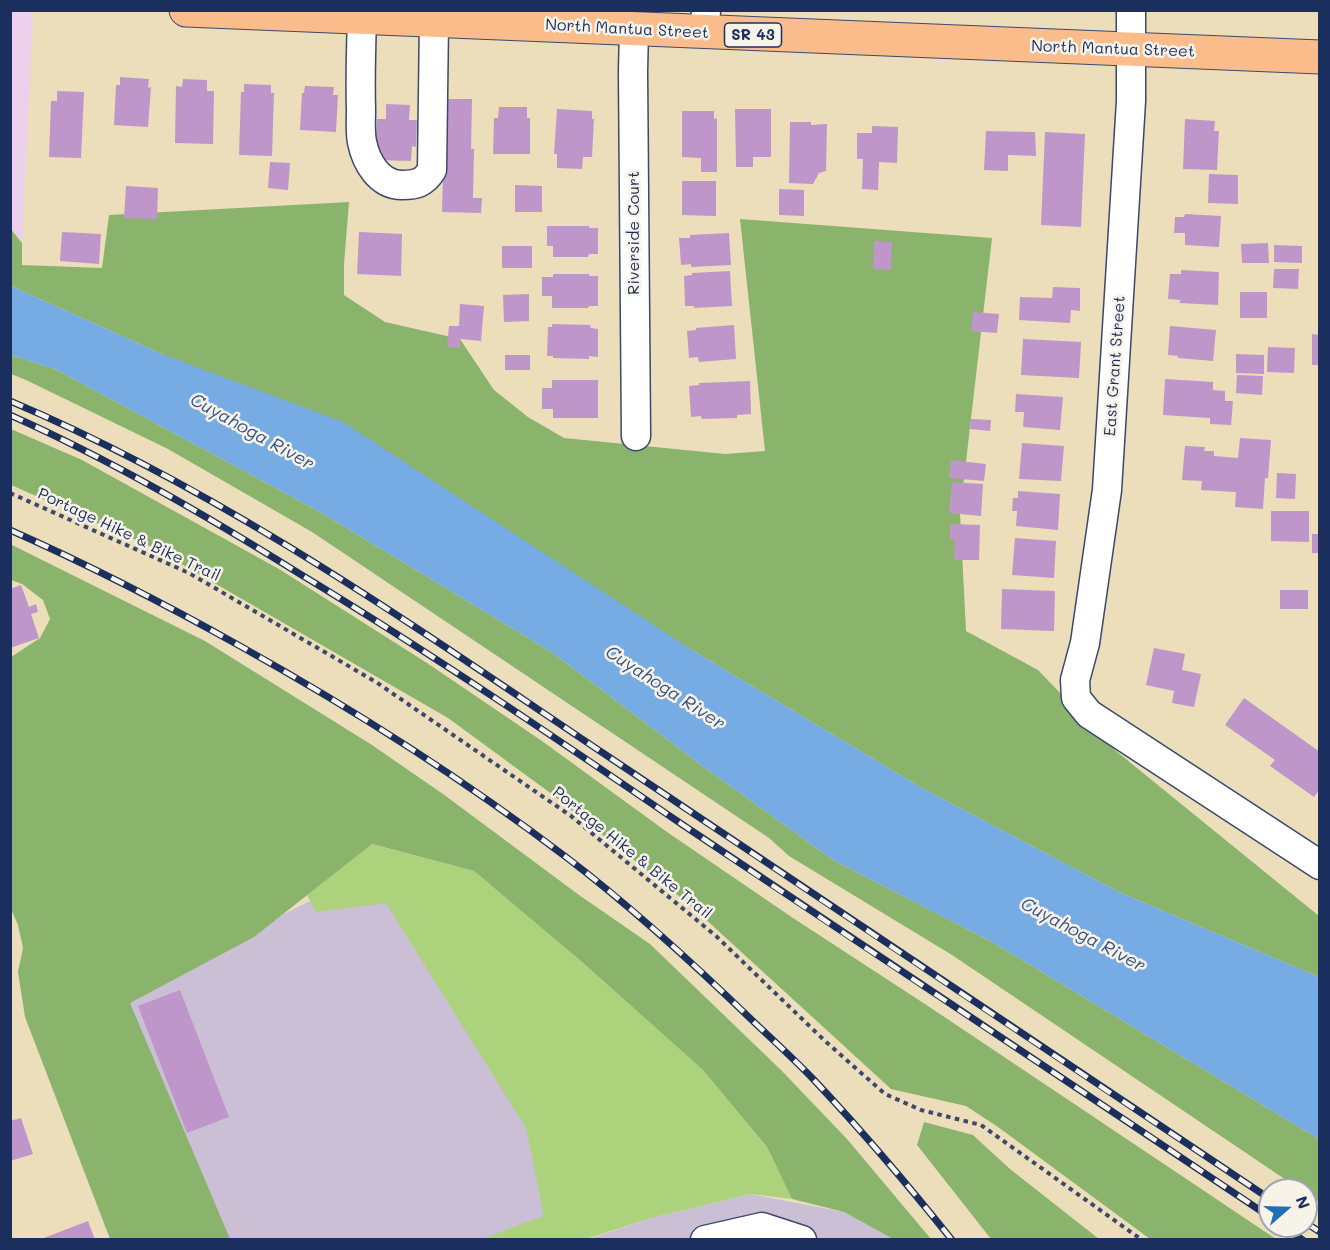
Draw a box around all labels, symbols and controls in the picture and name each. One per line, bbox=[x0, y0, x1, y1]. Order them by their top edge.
street label: North Mantua Street bbox=[545, 15, 709, 43]
road number: SR 43 bbox=[724, 23, 782, 47]
street label: North Mantua Street bbox=[1031, 37, 1195, 61]
street label: Riverside Court bbox=[624, 171, 644, 295]
street label: East Grant Street bbox=[1101, 295, 1129, 437]
water label: Cuyahoga River bbox=[186, 389, 318, 475]
street label: Portage Hike & Bike Trail bbox=[35, 484, 223, 586]
water label: Cuyahoga River bbox=[601, 641, 729, 735]
street label: Portage Hike & Bike Trail bbox=[549, 783, 715, 923]
water label: Cuyahoga River bbox=[1017, 893, 1149, 977]
north arrow bbox=[1258, 1178, 1318, 1238]
text: N bbox=[1292, 1193, 1315, 1212]

